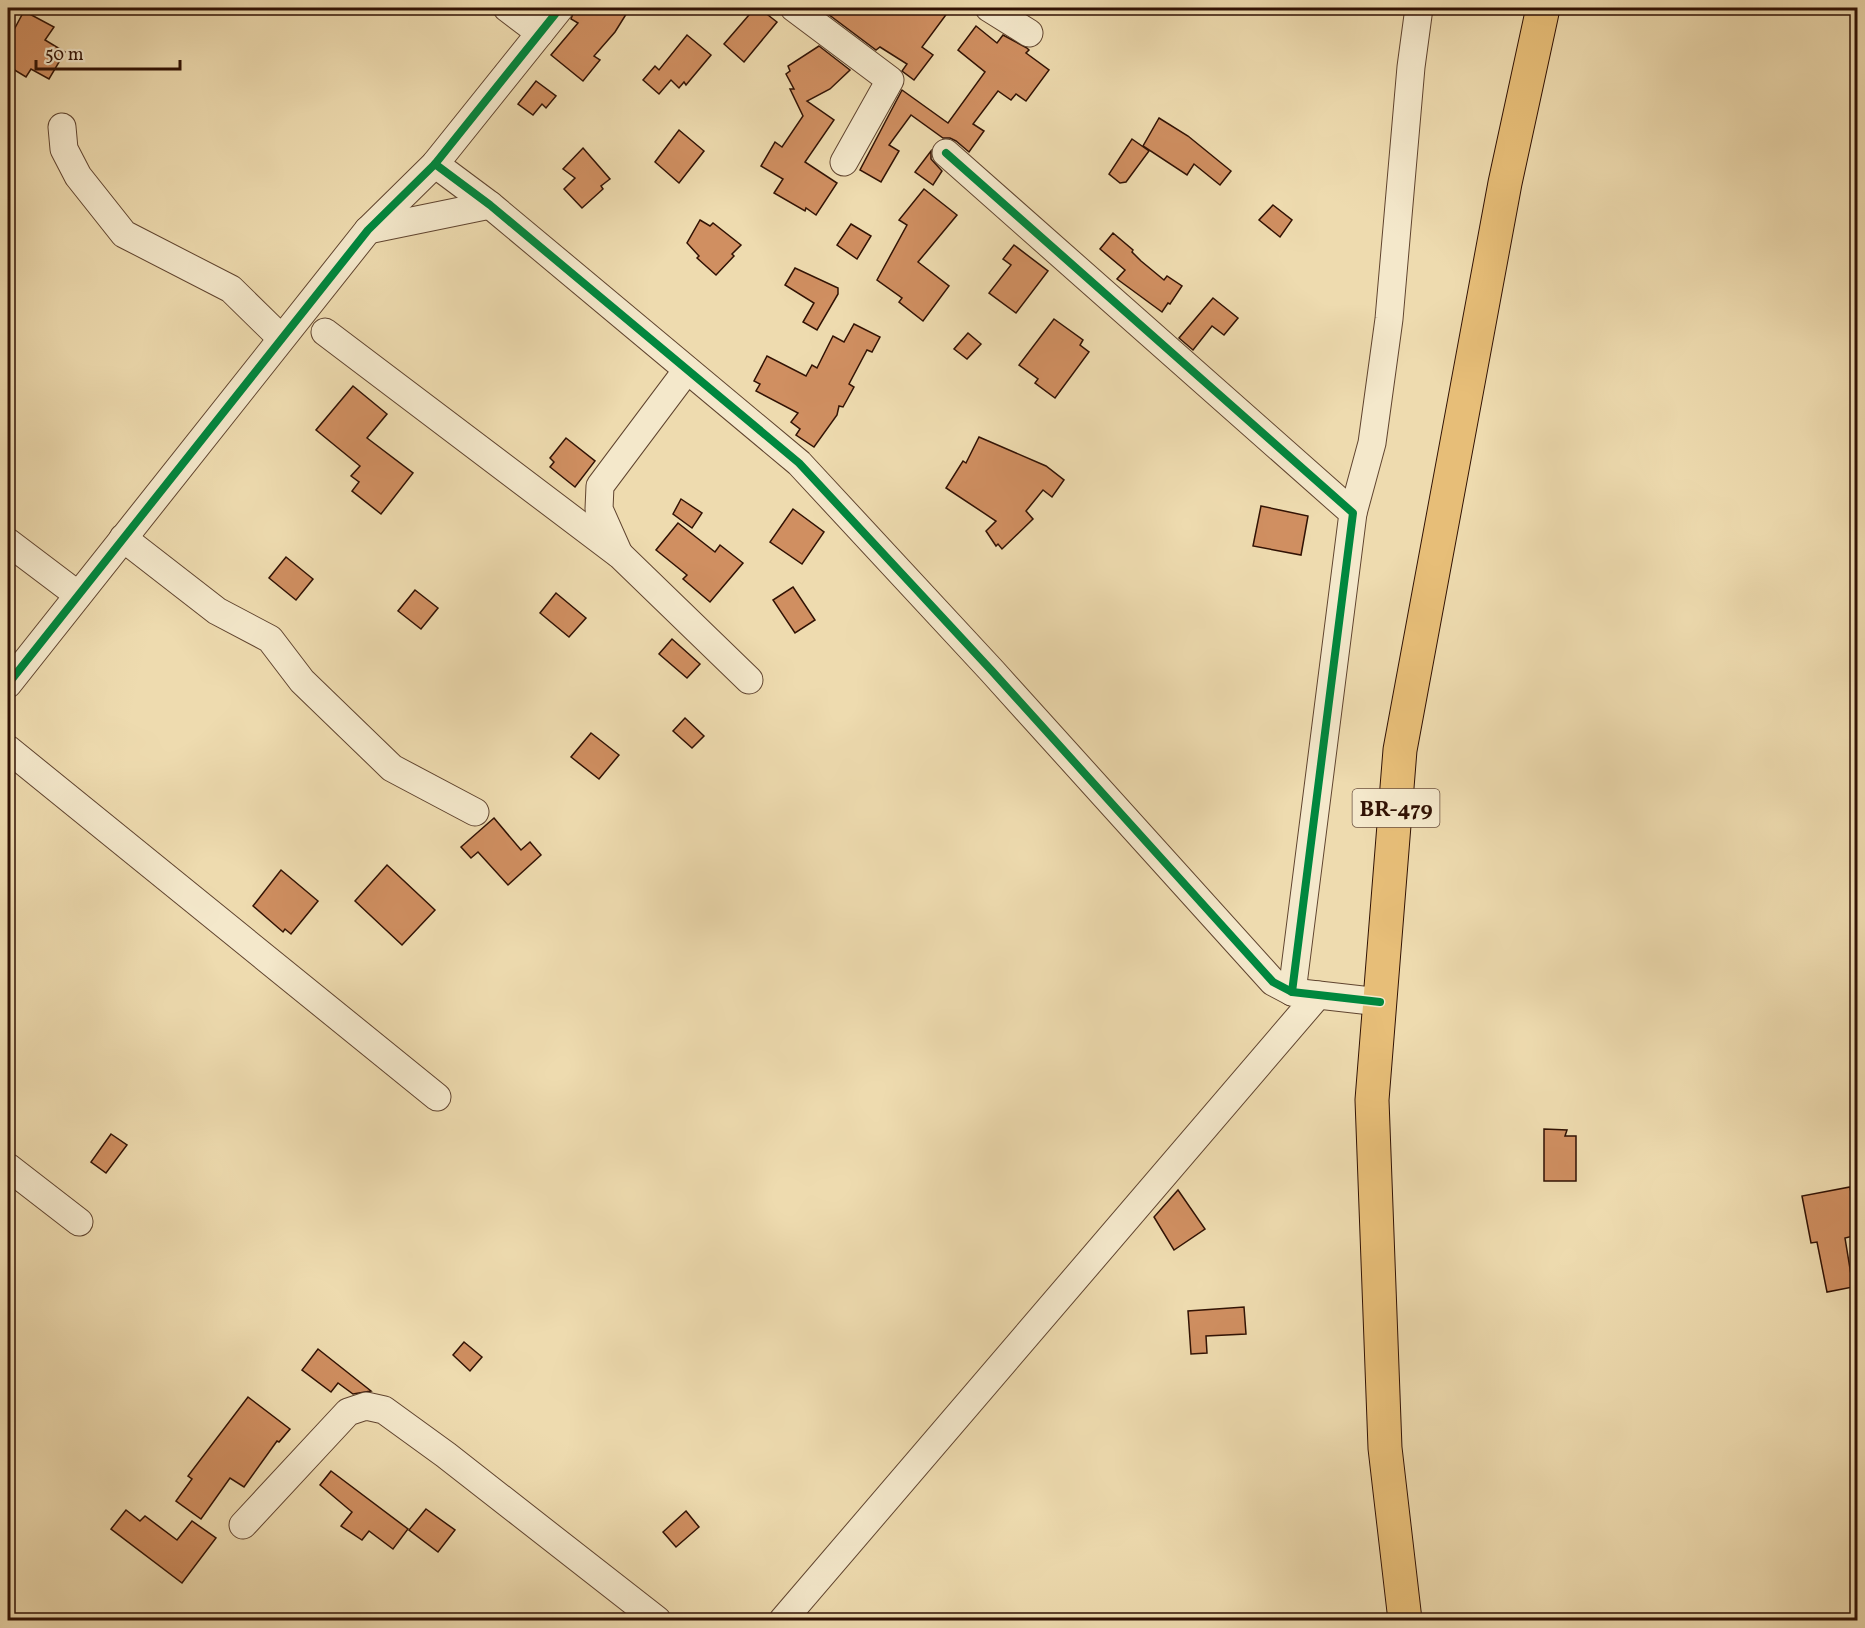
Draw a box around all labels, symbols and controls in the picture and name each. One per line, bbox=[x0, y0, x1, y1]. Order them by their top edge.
scale bar bbox=[36, 33, 180, 71]
text: 50 m bbox=[45, 43, 84, 68]
road number: BR-479 bbox=[1352, 789, 1440, 827]

